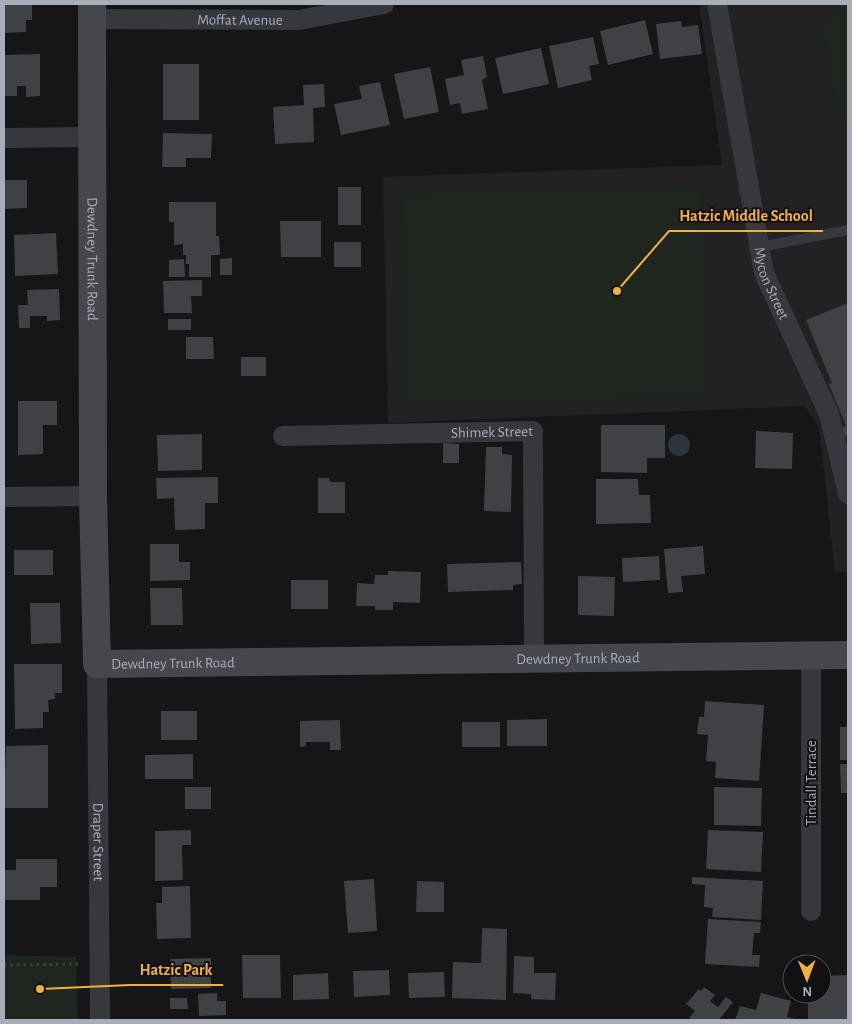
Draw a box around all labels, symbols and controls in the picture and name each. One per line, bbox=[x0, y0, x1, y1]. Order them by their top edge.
street label: Moffat Avenue bbox=[197, 13, 283, 28]
street label: Dewdney Trunk Road bbox=[84, 197, 100, 321]
callout: Hatzic Middle School bbox=[669, 200, 823, 231]
text: Hatzic Middle School bbox=[679, 208, 813, 224]
street label: Mycon Street bbox=[752, 246, 791, 322]
street label: Shimek Street bbox=[451, 424, 533, 441]
street label: Dewdney Trunk Road bbox=[516, 650, 640, 667]
street label: Dewdney Trunk Road bbox=[111, 655, 235, 672]
street label: Tindall Terrace bbox=[804, 740, 819, 826]
street label: Draper Street bbox=[90, 803, 106, 882]
callout: Hatzic Park bbox=[130, 954, 223, 985]
north arrow bbox=[782, 954, 832, 1004]
text: Hatzic Park bbox=[140, 962, 213, 978]
text: N bbox=[802, 984, 812, 998]

